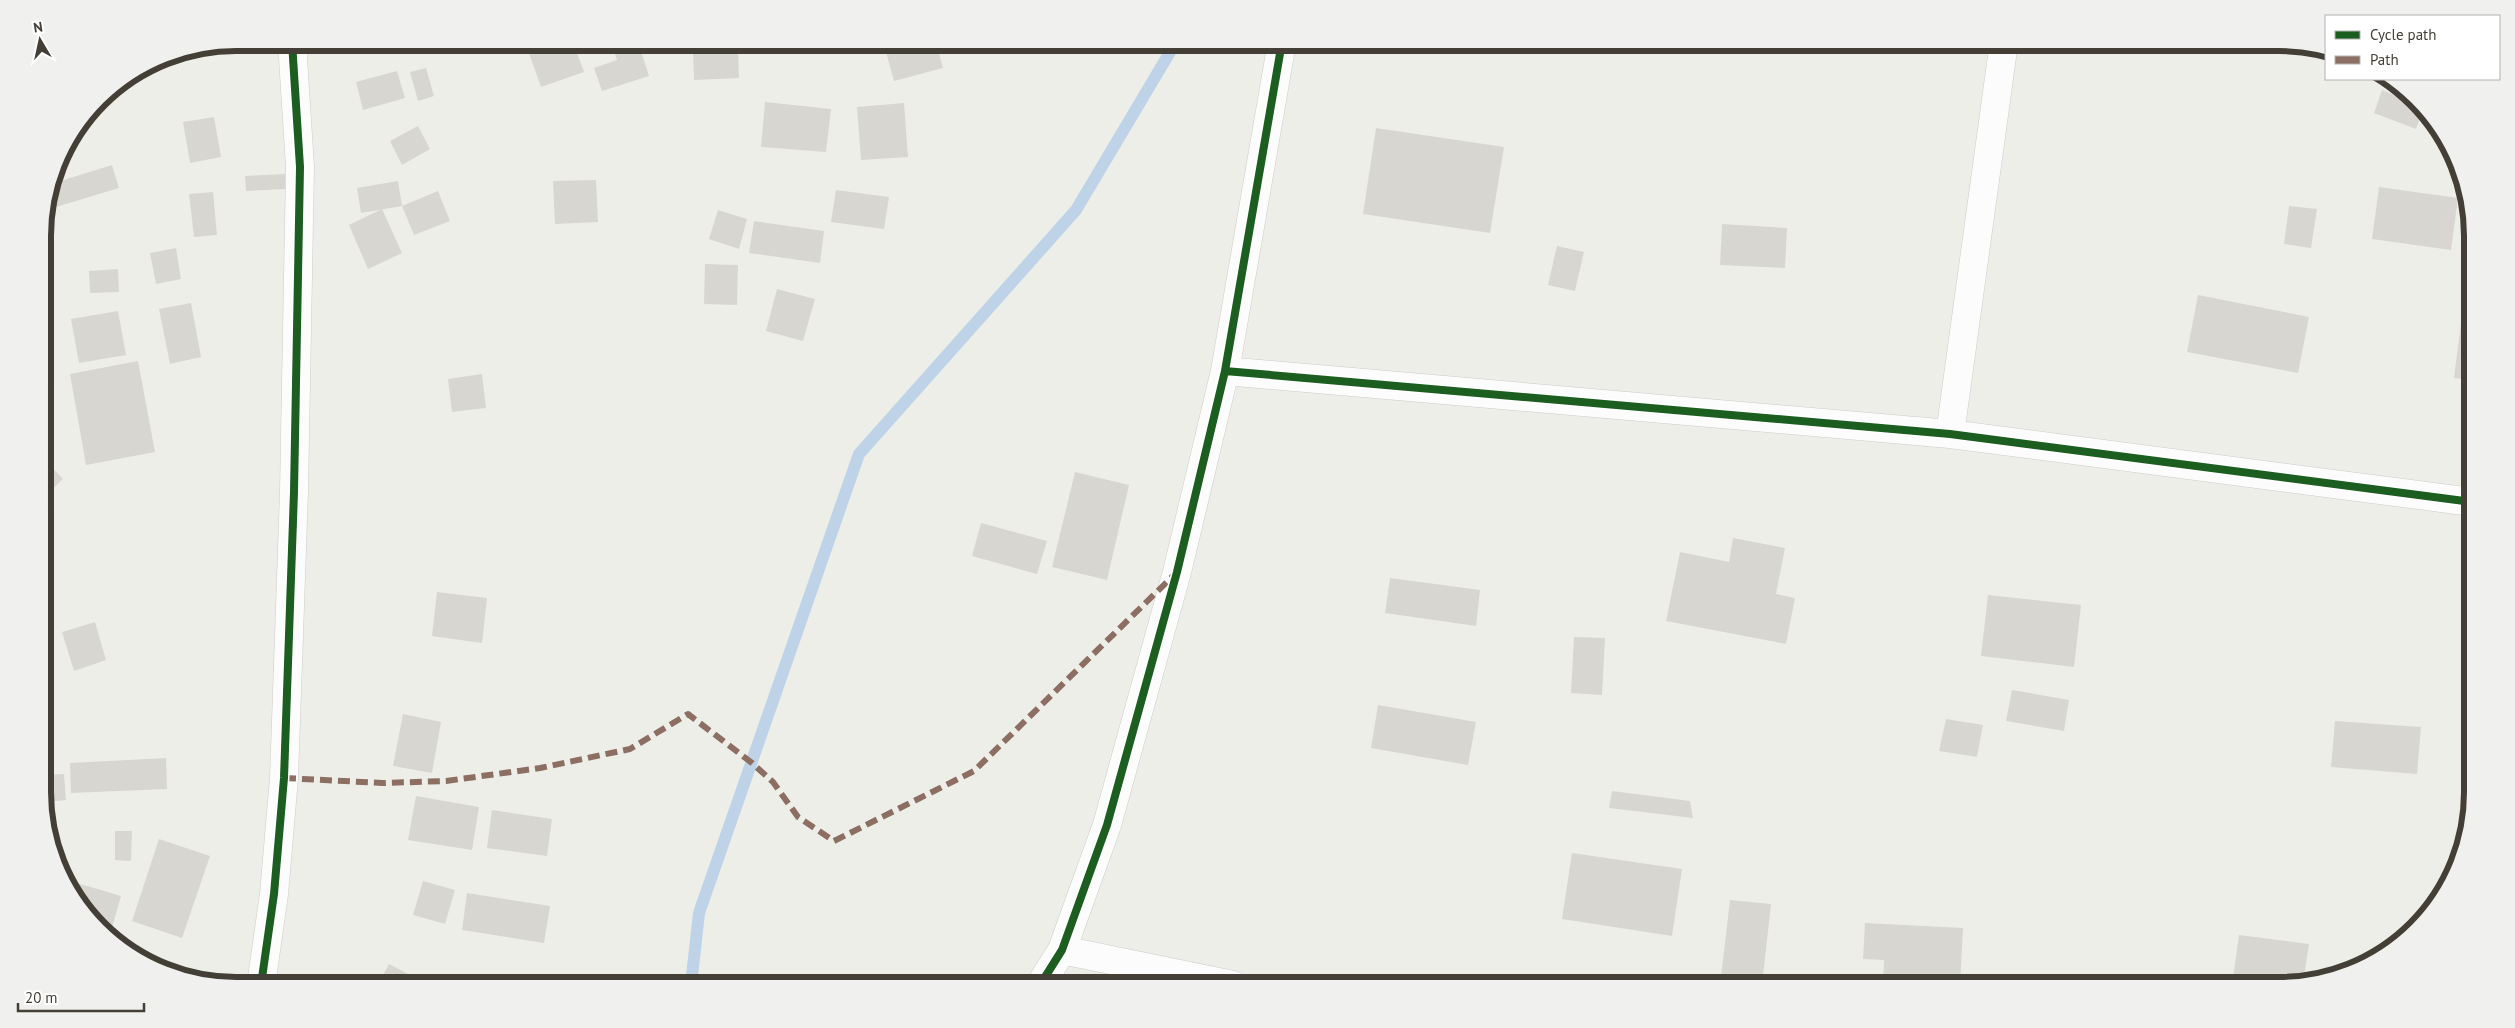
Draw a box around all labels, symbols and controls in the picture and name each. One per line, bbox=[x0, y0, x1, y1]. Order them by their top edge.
north arrow bbox=[15, 15, 65, 65]
legend bbox=[2325, 15, 2500, 80]
text: N bbox=[32, 18, 44, 37]
text: Cycle path bbox=[2370, 25, 2436, 44]
text: Path bbox=[2370, 50, 2399, 69]
scale bar bbox=[18, 980, 144, 1012]
text: 20 m bbox=[25, 988, 58, 1007]

